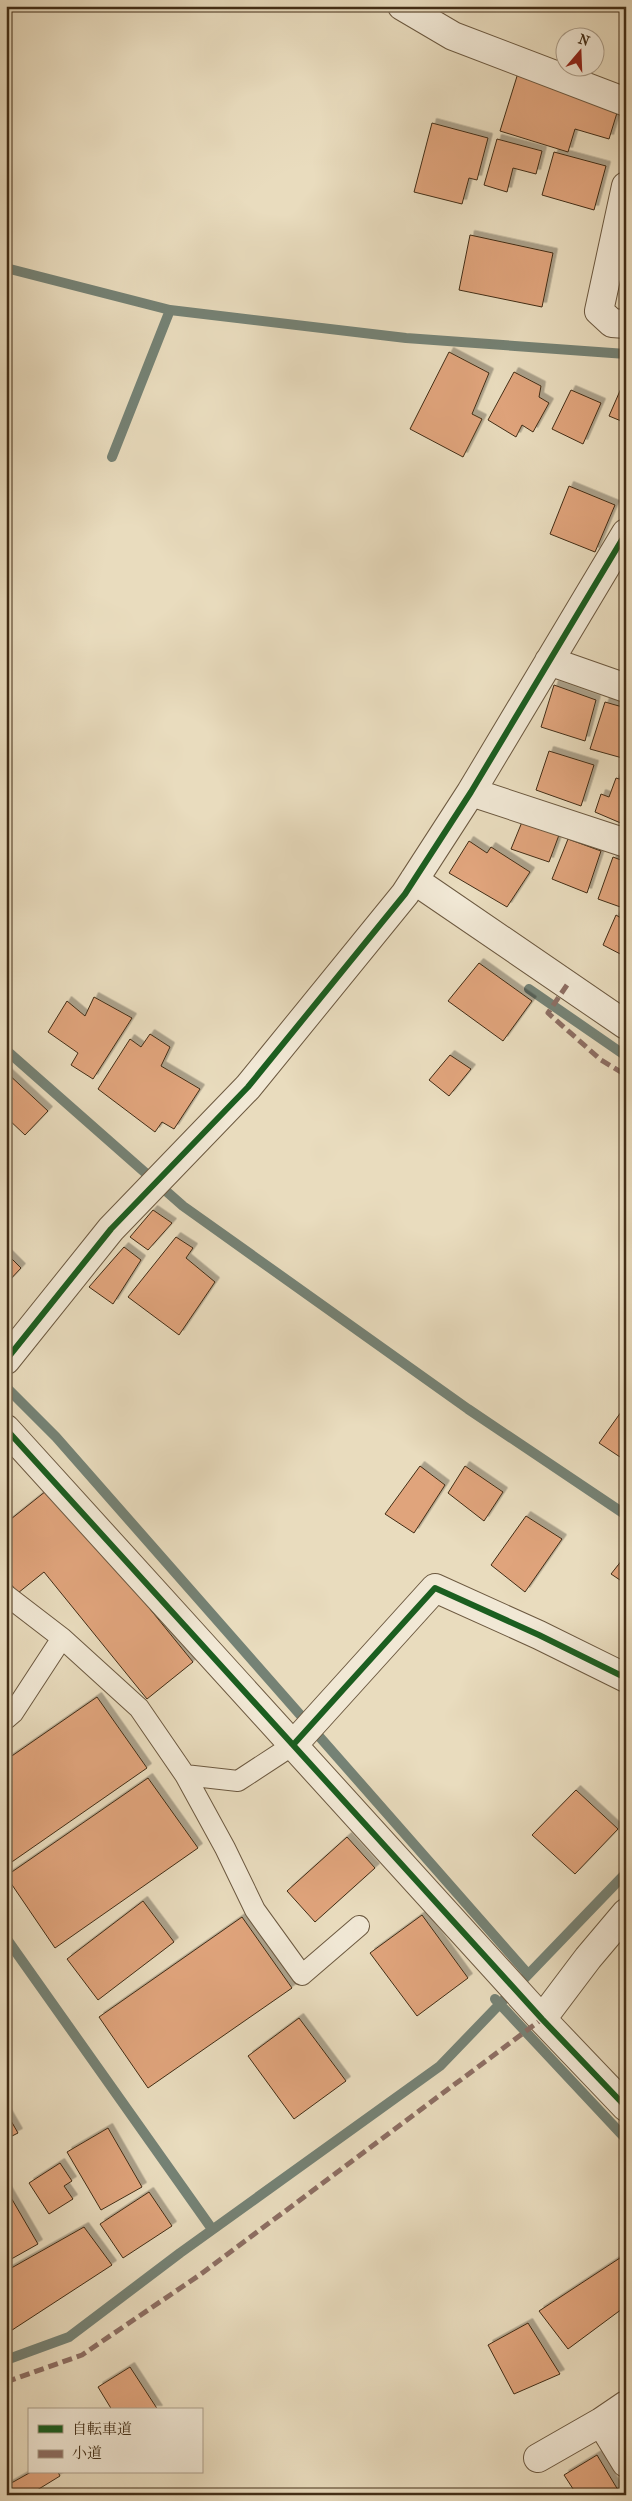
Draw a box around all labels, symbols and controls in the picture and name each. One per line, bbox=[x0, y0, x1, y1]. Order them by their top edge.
north arrow bbox=[554, 28, 604, 78]
text: N bbox=[576, 30, 592, 50]
legend bbox=[28, 2408, 202, 2474]
text: 自転車道 bbox=[72, 2420, 132, 2438]
text: 小道 bbox=[72, 2444, 102, 2462]

